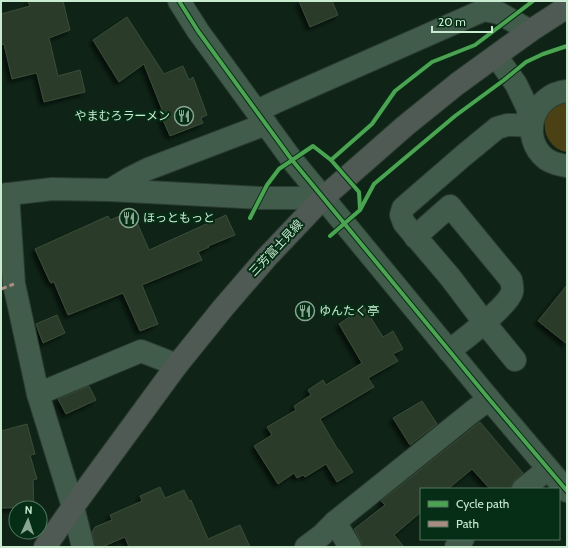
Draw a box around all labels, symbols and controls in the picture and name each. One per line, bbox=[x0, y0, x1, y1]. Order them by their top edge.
scale bar bbox=[432, 8, 492, 34]
text: 20 m bbox=[438, 14, 466, 29]
restaurant icon: やまむろラーメン bbox=[173, 105, 195, 127]
place label: やまむろラーメン bbox=[74, 108, 170, 123]
restaurant icon: ほっともっと bbox=[118, 207, 140, 229]
place label: ほっともっと bbox=[143, 210, 215, 225]
street label: 三芳富士見線 bbox=[246, 216, 306, 279]
restaurant icon: ゆんたく亭 bbox=[294, 300, 316, 322]
place label: ゆんたく亭 bbox=[319, 303, 379, 318]
legend bbox=[420, 488, 560, 540]
text: Cycle path bbox=[456, 496, 509, 511]
north arrow bbox=[8, 500, 48, 540]
text: N bbox=[24, 503, 33, 517]
text: Path bbox=[456, 516, 479, 531]

